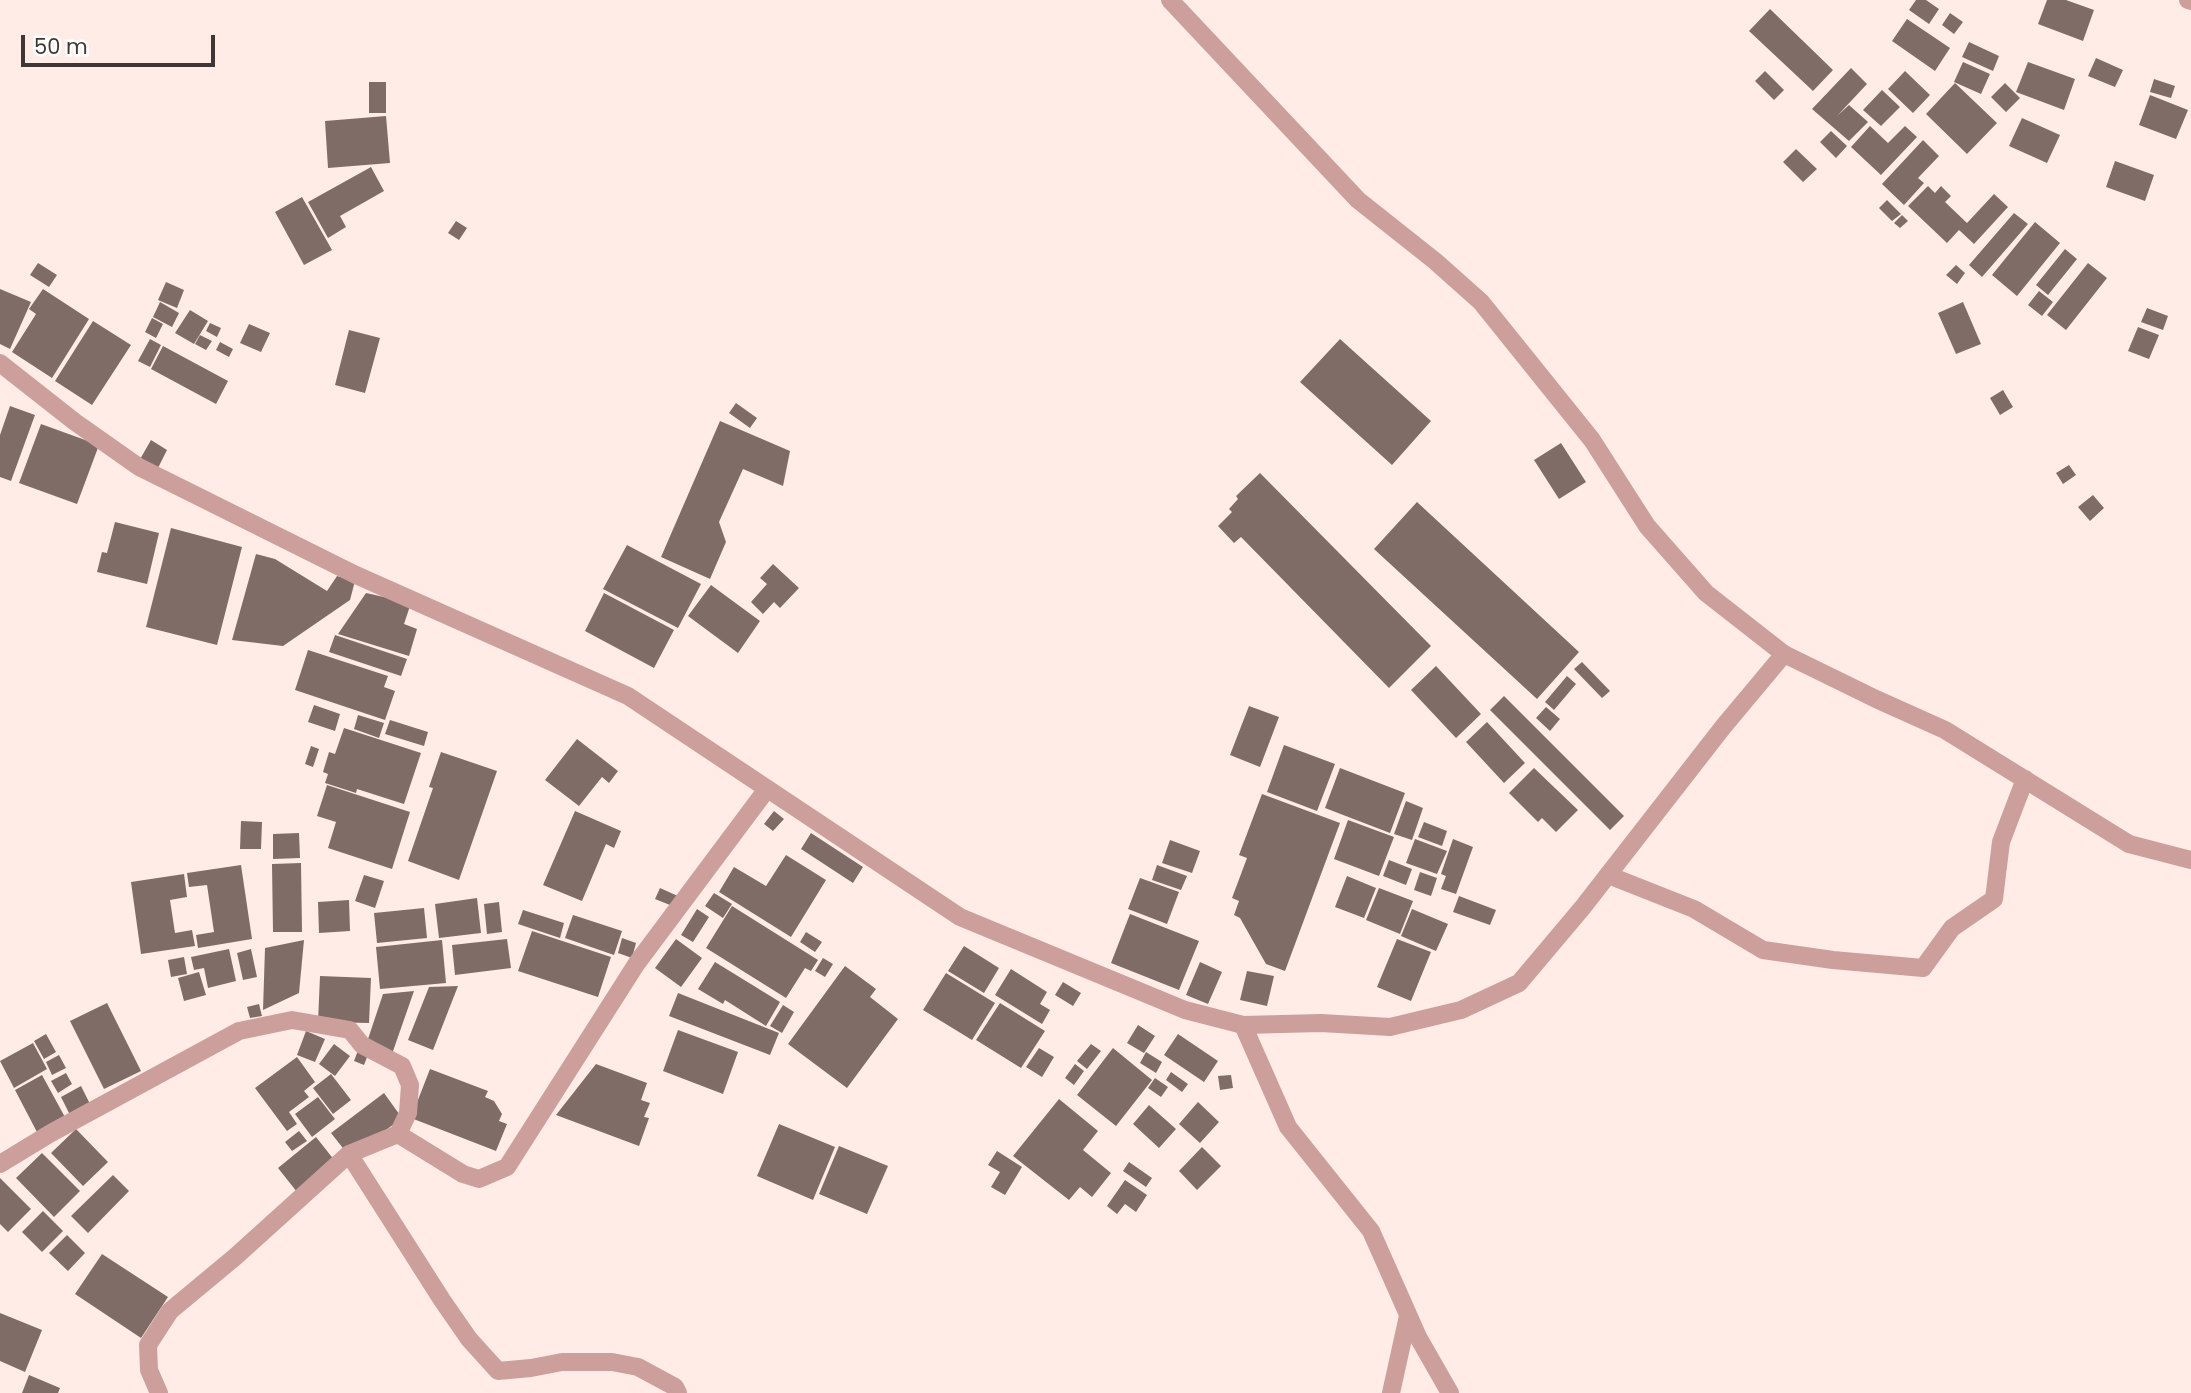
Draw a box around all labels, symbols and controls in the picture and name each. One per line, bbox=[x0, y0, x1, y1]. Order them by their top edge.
scale bar bbox=[24, 21, 219, 65]
text: 50 m bbox=[34, 32, 88, 61]

